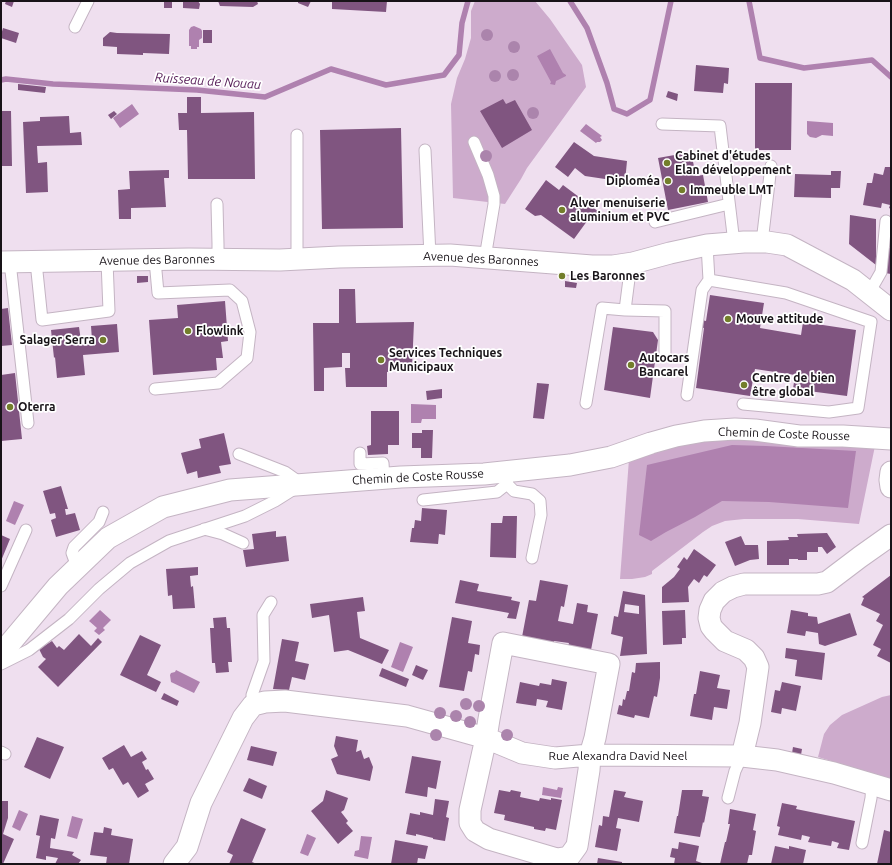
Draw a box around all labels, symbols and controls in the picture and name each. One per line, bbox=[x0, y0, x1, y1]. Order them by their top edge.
water label: Ruisseau de Nouau bbox=[154, 70, 262, 92]
place label: Cabinet d'études Elan développement bbox=[675, 149, 791, 177]
marker: Cabinet d'études Elan développement bbox=[662, 158, 672, 168]
place label: Diploméa bbox=[606, 174, 660, 188]
marker: Diploméa bbox=[663, 176, 673, 186]
place label: Immeuble LMT bbox=[690, 183, 773, 197]
marker: Immeuble LMT bbox=[677, 185, 687, 195]
place label: Alver menuiserie aluminium et PVC bbox=[570, 196, 670, 224]
marker: Alver menuiserie aluminium et PVC bbox=[557, 205, 567, 215]
street label: Avenue des Baronnes bbox=[423, 249, 539, 269]
street label: Avenue des Baronnes bbox=[99, 252, 215, 268]
place label: Les Baronnes bbox=[570, 269, 645, 283]
marker: Les Baronnes bbox=[557, 271, 567, 281]
place label: Mouve attitude bbox=[736, 312, 823, 326]
marker: Mouve attitude bbox=[723, 314, 733, 324]
place label: Flowlink bbox=[196, 324, 244, 338]
marker: Flowlink bbox=[183, 326, 193, 336]
place label: Salager Serra bbox=[19, 333, 95, 347]
marker: Salager Serra bbox=[98, 335, 108, 345]
place label: Services Techniques Municipaux bbox=[389, 346, 502, 374]
place label: Autocars Bancarel bbox=[639, 351, 689, 379]
marker: Services Techniques Municipaux bbox=[376, 355, 386, 365]
marker: Autocars Bancarel bbox=[626, 360, 636, 370]
place label: Centre de bien être global bbox=[752, 371, 835, 399]
marker: Centre de bien être global bbox=[739, 380, 749, 390]
place label: Oterra bbox=[18, 400, 56, 414]
marker: Oterra bbox=[5, 402, 15, 412]
street label: Chemin de Coste Rousse bbox=[718, 424, 850, 444]
street label: Chemin de Coste Rousse bbox=[352, 466, 484, 488]
street label: Rue Alexandra David Neel bbox=[549, 749, 687, 763]

